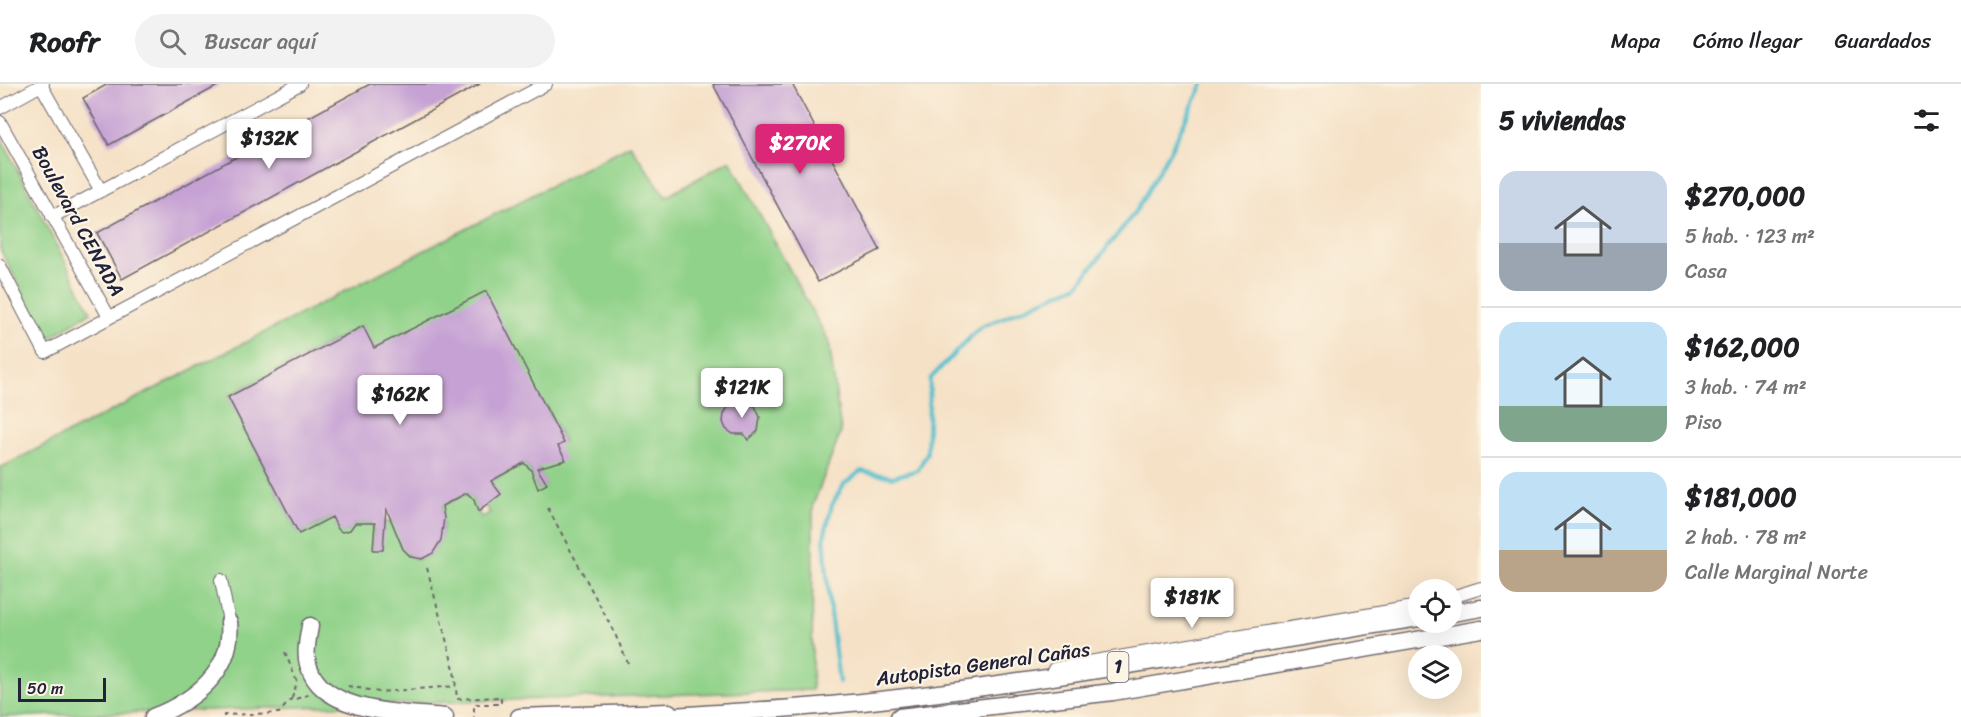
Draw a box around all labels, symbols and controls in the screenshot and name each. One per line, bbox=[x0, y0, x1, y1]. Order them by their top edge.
search box bbox=[135, 14, 555, 68]
text: Roofr bbox=[30, 17, 99, 66]
text: Buscar aquí bbox=[204, 22, 317, 61]
text: Mapa bbox=[1611, 22, 1660, 60]
text: Cómo llegar bbox=[1693, 22, 1802, 60]
text: Guardados bbox=[1835, 22, 1931, 60]
icon: search bbox=[156, 25, 189, 58]
text: 5 viviendas bbox=[1499, 97, 1626, 143]
icon: filters bbox=[1910, 104, 1943, 137]
pin: $132K bbox=[227, 119, 311, 170]
text: $132K bbox=[241, 121, 297, 156]
pin: $270K bbox=[758, 124, 842, 175]
text: $270K bbox=[769, 126, 831, 161]
street label: Boulevard CENADA bbox=[22, 139, 134, 303]
text: $270,000 bbox=[1685, 173, 1805, 219]
icon: home bbox=[1547, 195, 1619, 267]
text: 5 hab. · 123 m² bbox=[1685, 219, 1815, 254]
text: Casa bbox=[1685, 254, 1727, 289]
text: $162,000 bbox=[1685, 324, 1800, 370]
icon: home bbox=[1547, 346, 1619, 418]
pin: $121K bbox=[700, 368, 784, 419]
text: $121K bbox=[715, 370, 769, 405]
text: 3 hab. · 74 m² bbox=[1685, 370, 1807, 405]
pin: $162K bbox=[358, 375, 442, 426]
text: $162K bbox=[371, 377, 429, 412]
text: Piso bbox=[1685, 405, 1722, 440]
text: $181,000 bbox=[1685, 474, 1797, 520]
icon: home bbox=[1547, 496, 1619, 568]
text: 2 hab. · 78 m² bbox=[1685, 520, 1807, 555]
text: Calle Marginal Norte bbox=[1685, 555, 1868, 590]
pin: $181K bbox=[1150, 578, 1234, 629]
map controls bbox=[1408, 579, 1462, 699]
button: locate bbox=[1408, 579, 1462, 633]
text: $181K bbox=[1165, 580, 1219, 615]
street label: Autopista General Cañas bbox=[873, 632, 1093, 696]
button: layers bbox=[1408, 645, 1462, 699]
road number: 1 bbox=[1108, 652, 1128, 682]
text: 50 m bbox=[27, 674, 63, 703]
scale bar bbox=[18, 675, 106, 702]

